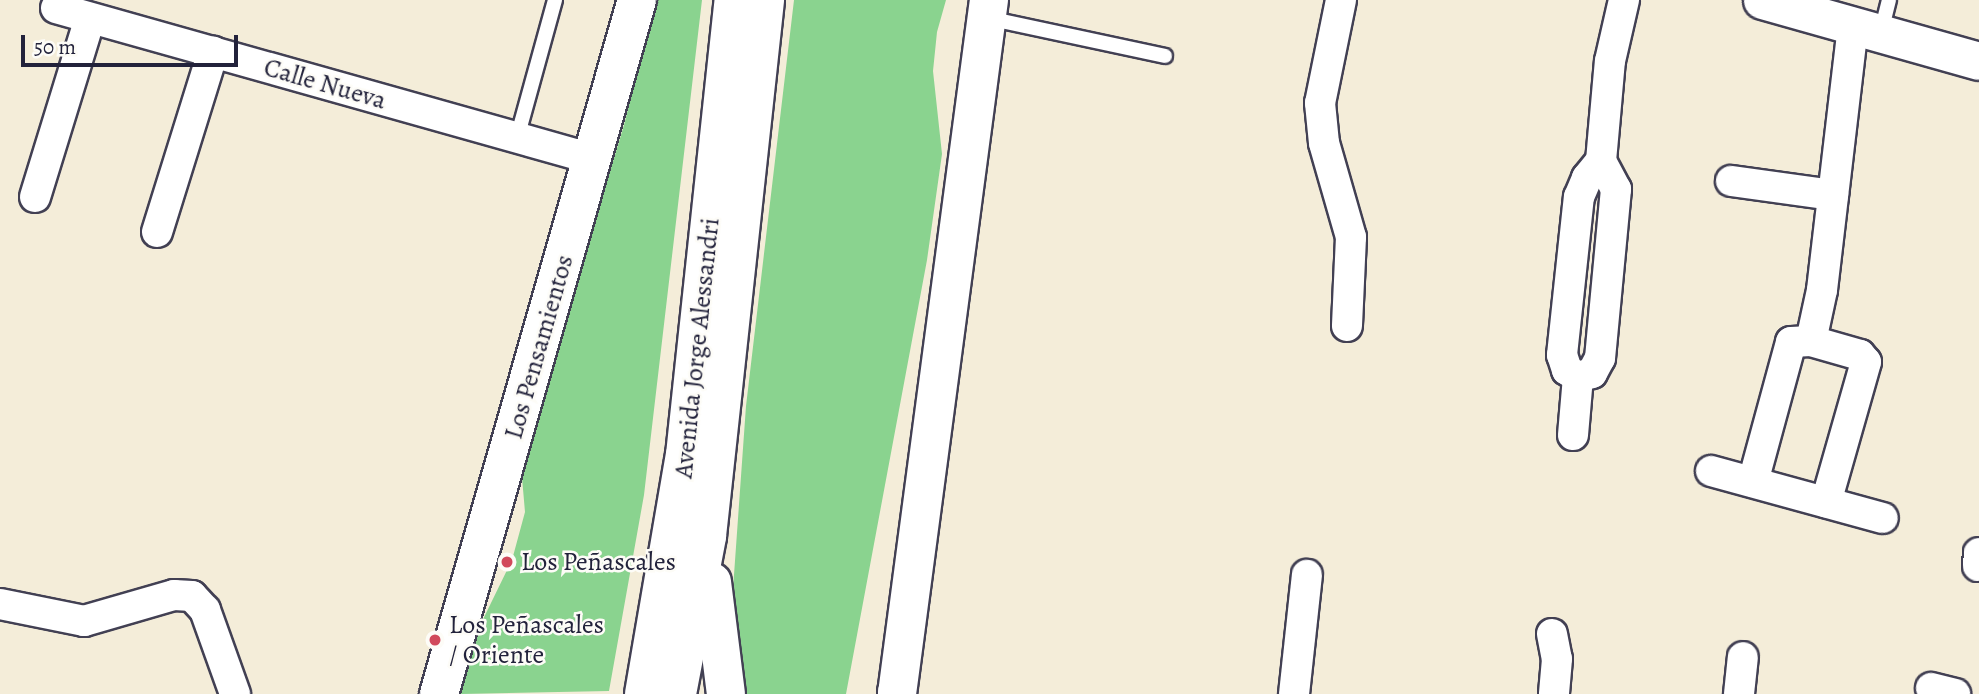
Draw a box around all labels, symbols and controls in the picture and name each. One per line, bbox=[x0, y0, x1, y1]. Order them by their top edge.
scale bar bbox=[24, 21, 242, 65]
text: 50 m bbox=[34, 33, 76, 61]
street label: Calle Nueva bbox=[260, 52, 390, 116]
street label: Avenida Jorge Alessandri bbox=[668, 216, 726, 480]
street label: Los Pensamientos bbox=[498, 251, 580, 443]
place label: Los Peñascales bbox=[521, 546, 676, 578]
marker: Los Peñascales bbox=[499, 554, 515, 570]
place label: Los Peñascales / Oriente bbox=[449, 609, 604, 670]
marker: Los Peñascales / Oriente bbox=[427, 632, 443, 648]

